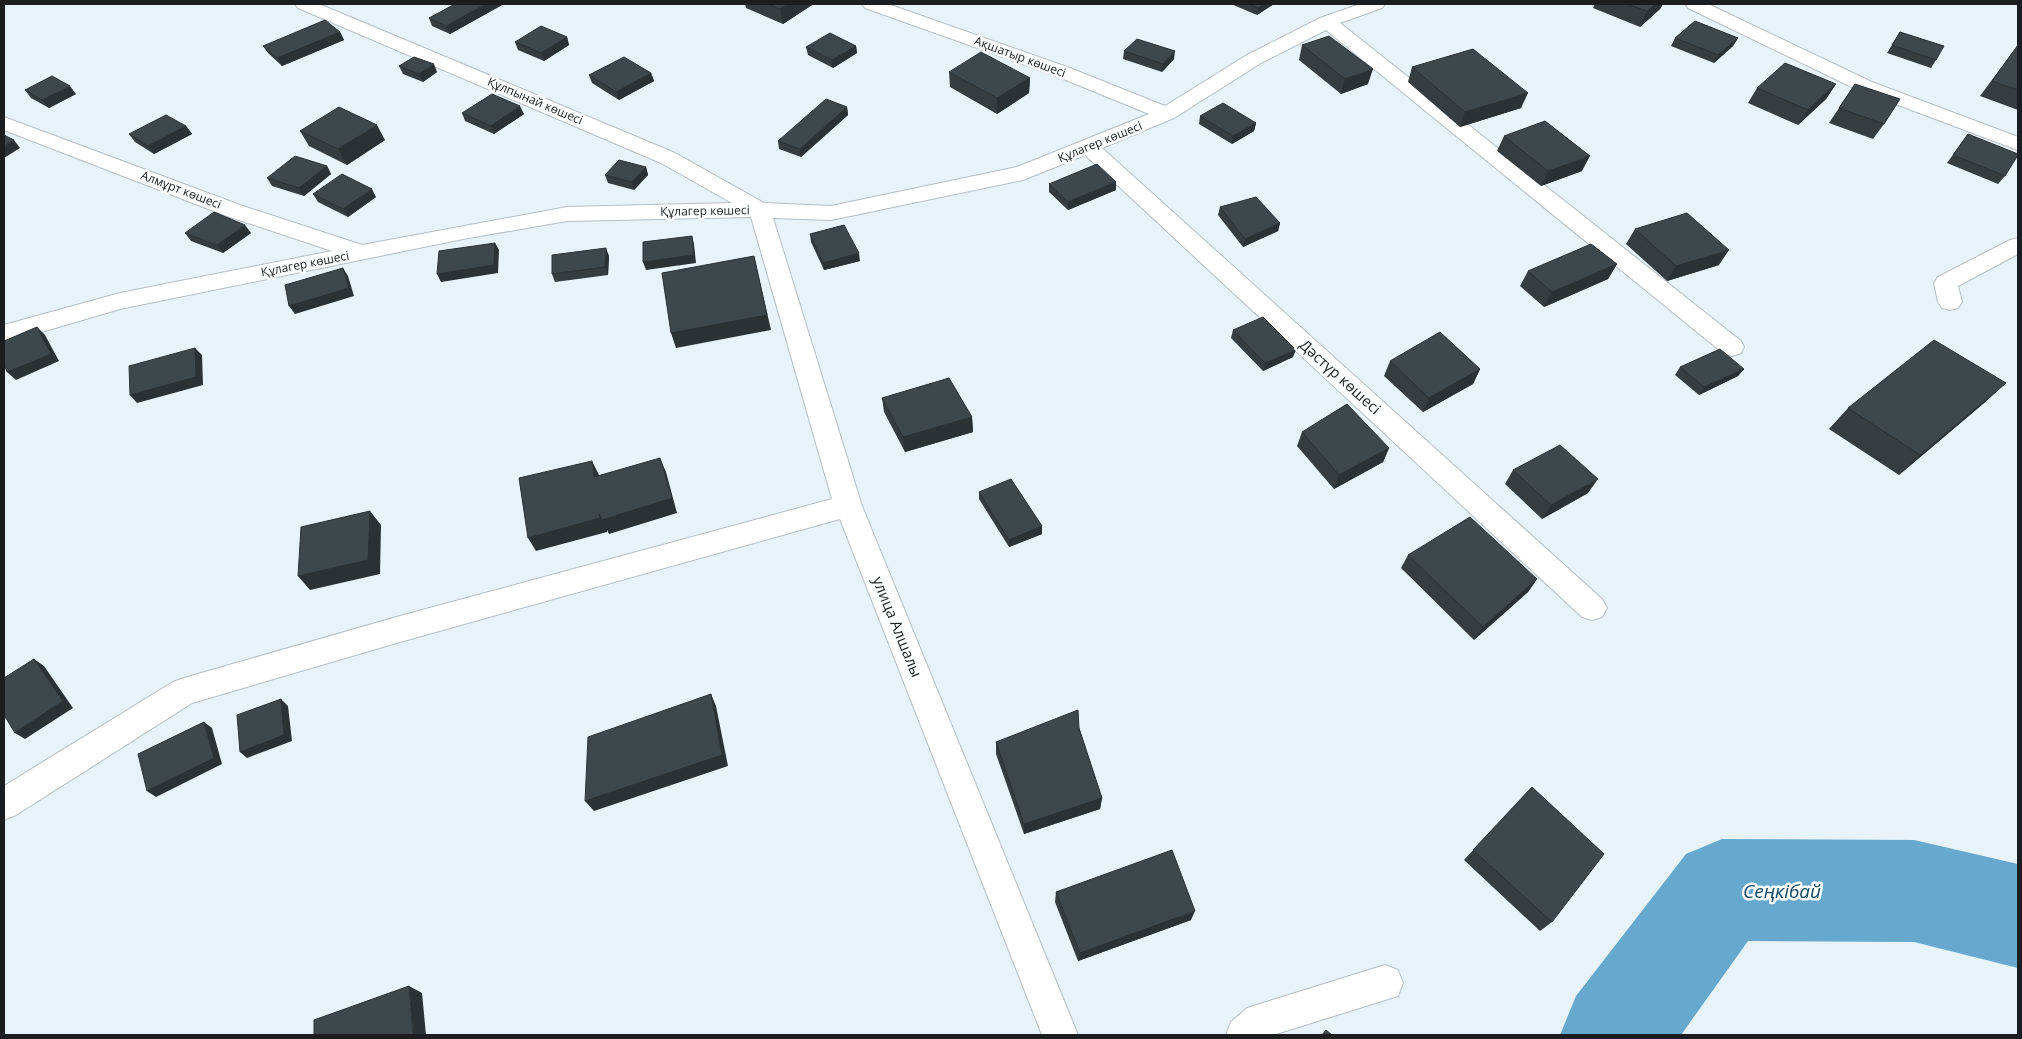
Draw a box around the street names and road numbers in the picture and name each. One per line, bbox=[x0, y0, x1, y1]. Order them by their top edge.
street label: Ақшатыр көшесі bbox=[972, 32, 1068, 81]
street label: Құлпынай көшесі bbox=[485, 73, 585, 128]
street label: Құлагер көшесі bbox=[1055, 117, 1144, 166]
street label: Алмұрт көшесі bbox=[138, 166, 224, 213]
street label: Құлагер көшесі bbox=[660, 201, 750, 220]
street label: Құлагер көшесі bbox=[259, 247, 350, 280]
street label: Дәстүр көшесі bbox=[1296, 334, 1386, 418]
street label: улица Алшалы bbox=[869, 573, 927, 680]

